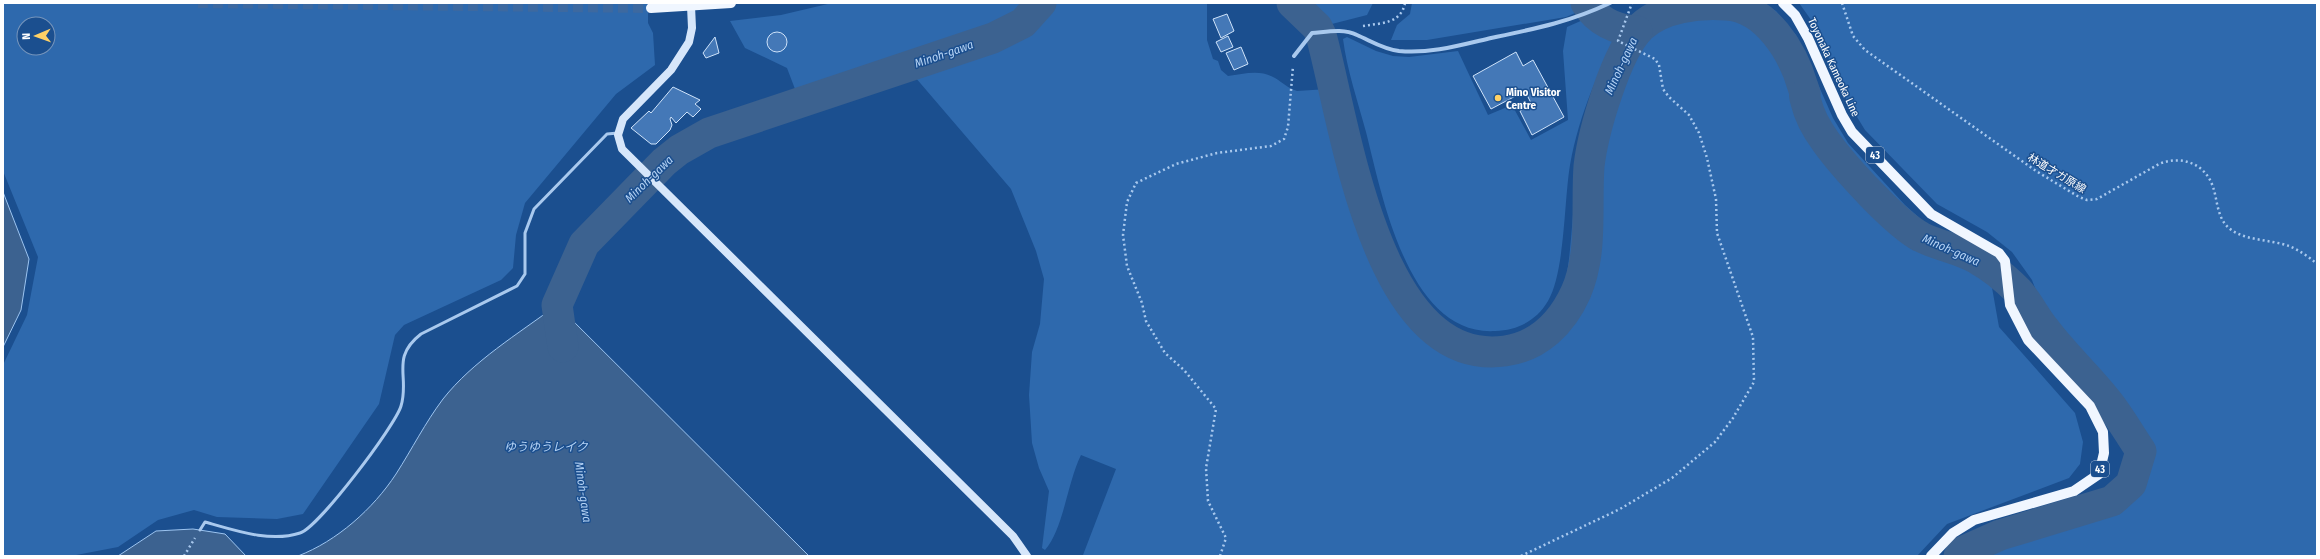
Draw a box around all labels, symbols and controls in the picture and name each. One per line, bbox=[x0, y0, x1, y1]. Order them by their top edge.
north arrow bbox=[16, 16, 56, 56]
street label: Toyonaka Kameoka Line bbox=[1805, 16, 1862, 119]
text: N bbox=[20, 33, 33, 40]
water label: Minoh-gawa bbox=[1602, 35, 1640, 97]
water label: Minoh-gawa bbox=[913, 37, 975, 71]
place label: Mino Visitor Centre bbox=[1506, 86, 1562, 112]
marker: Mino Visitor Centre bbox=[1493, 93, 1503, 103]
road number: 43 bbox=[1866, 147, 1884, 163]
street label: 林道才ガ原線 bbox=[2025, 151, 2088, 196]
water label: Minoh-gawa bbox=[622, 153, 676, 205]
water label: Minoh-gawa bbox=[1920, 231, 1982, 269]
water label: ゆうゆうレイク bbox=[504, 440, 589, 454]
water label: Minoh-gawa bbox=[572, 461, 594, 523]
road number: 43 bbox=[2091, 461, 2109, 477]

